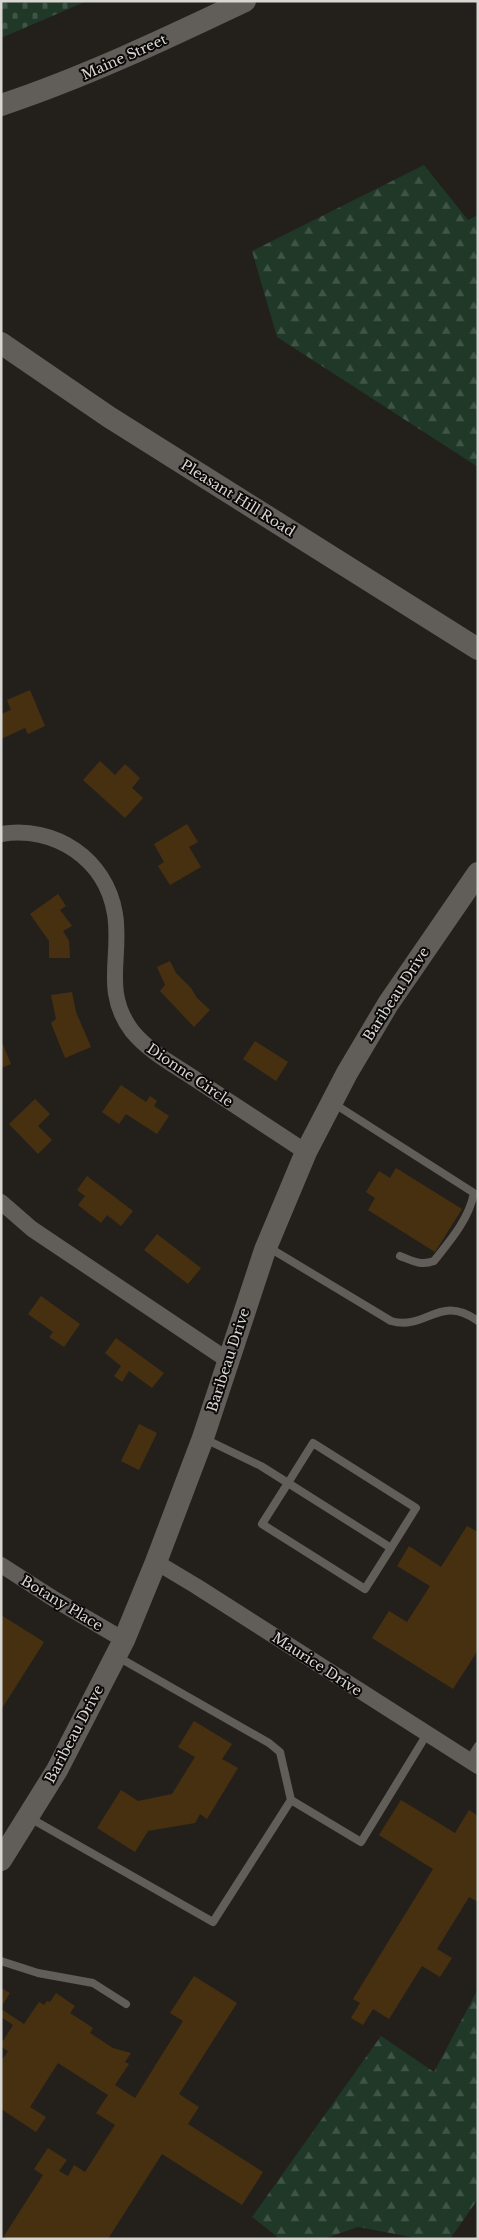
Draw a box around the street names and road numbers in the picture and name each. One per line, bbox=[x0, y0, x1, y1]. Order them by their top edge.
street label: Maine Street bbox=[79, 30, 170, 84]
street label: Pleasant Hill Road bbox=[178, 456, 299, 541]
street label: Baribeau Drive bbox=[359, 944, 433, 1044]
street label: Dionne Circle bbox=[143, 1040, 237, 1110]
street label: Baribeau Drive bbox=[203, 1306, 253, 1414]
street label: Botany Place bbox=[18, 1572, 106, 1634]
street label: Maurice Drive bbox=[269, 1628, 365, 1700]
street label: Baribeau Drive bbox=[41, 1682, 107, 1786]

